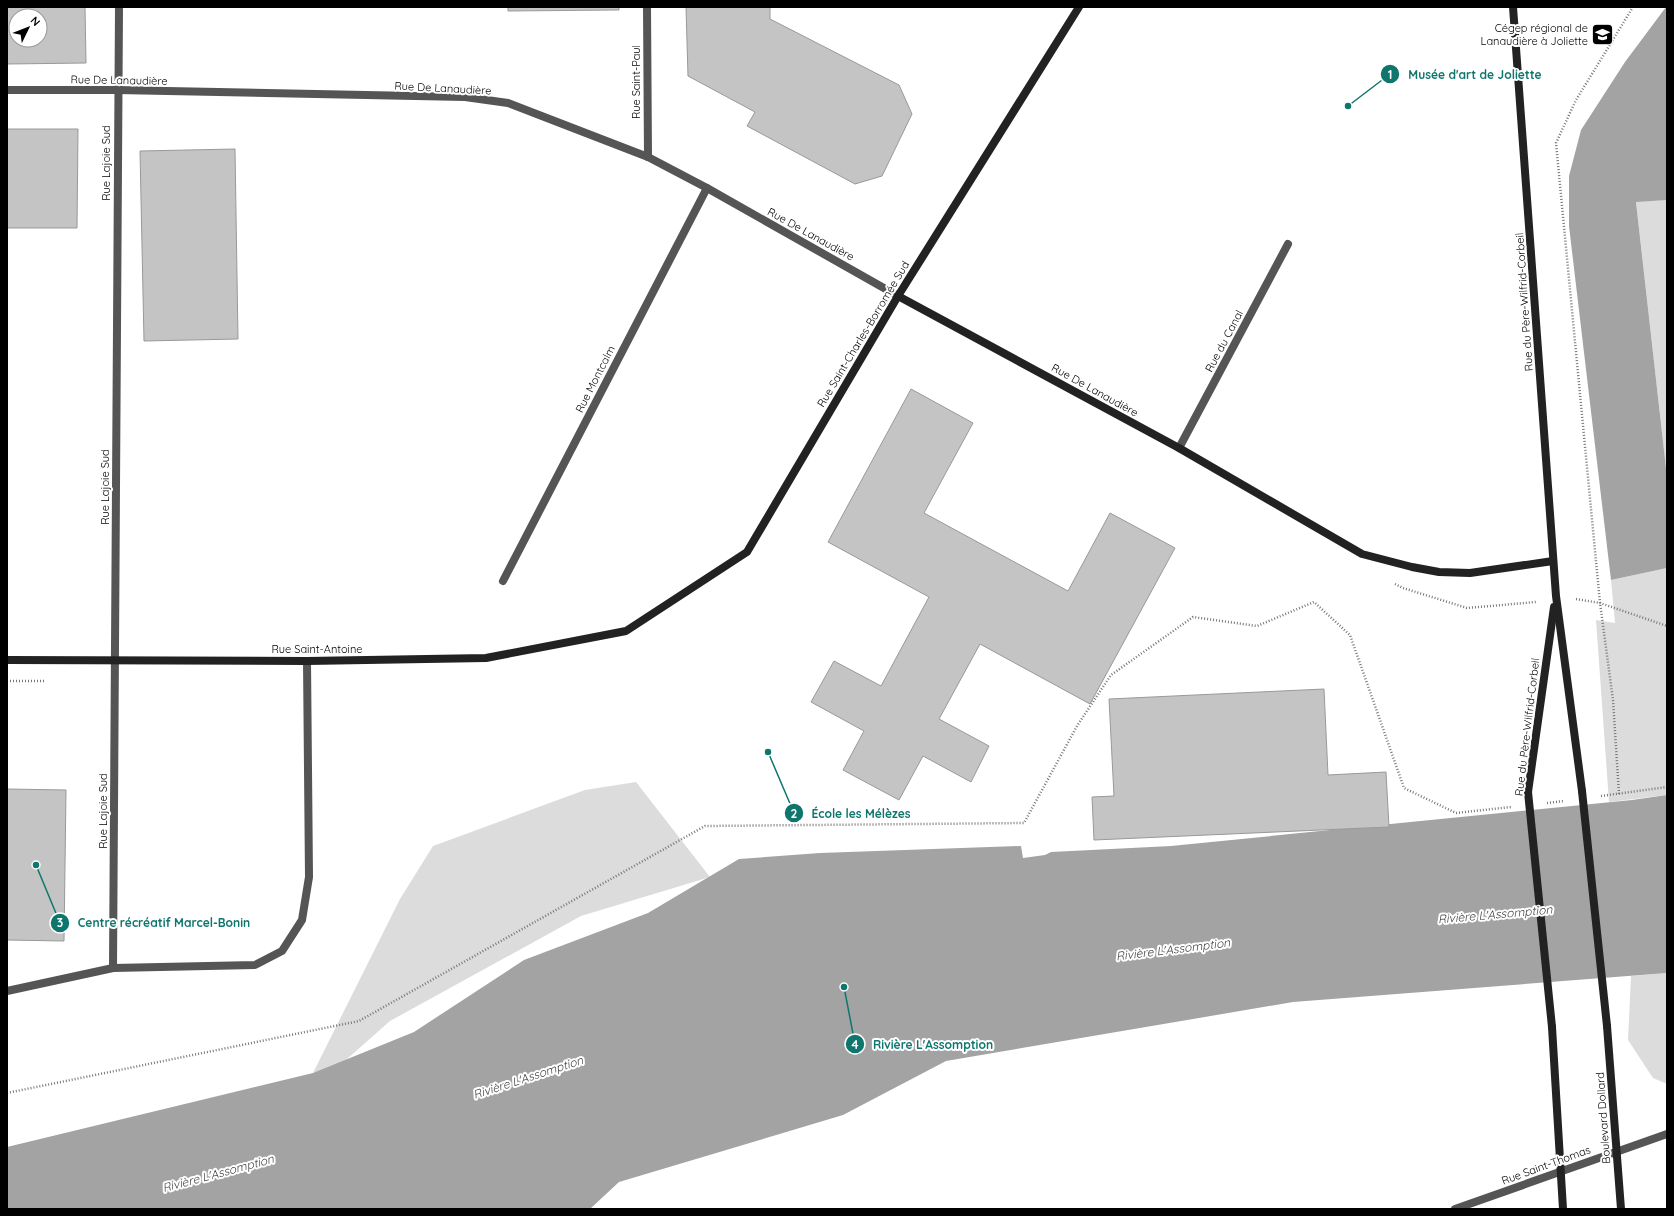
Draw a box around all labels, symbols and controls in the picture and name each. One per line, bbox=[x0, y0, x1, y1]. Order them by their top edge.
north arrow bbox=[8, 8, 48, 48]
text: N bbox=[27, 13, 43, 29]
place label: Cégep régional de Lanaudière à Joliette bbox=[1481, 21, 1588, 48]
school or university icon: Cégep régional de Lanaudière à Joliette bbox=[1590, 21, 1616, 47]
street label: Rue Saint-Paul bbox=[629, 45, 643, 119]
callout: Musée d'art de Joliette bbox=[1380, 62, 1550, 86]
text: 1 bbox=[1388, 67, 1392, 82]
text: Musée d'art de Joliette bbox=[1408, 67, 1542, 82]
street label: Rue De Lanaudière bbox=[70, 72, 168, 88]
street label: Rue De Lanaudière bbox=[394, 78, 492, 98]
street label: Rue Lajoie Sud bbox=[99, 125, 113, 201]
street label: Rue De Lanaudière bbox=[765, 204, 857, 264]
street label: Rue du Père-Wilfrid-Corbeil bbox=[1512, 232, 1536, 372]
street label: Rue Saint-Charles-Borromée Sud bbox=[814, 258, 912, 410]
street label: Rue du Canal bbox=[1202, 308, 1246, 374]
street label: Rue Montcalm bbox=[572, 343, 618, 415]
street label: Rue De Lanaudière bbox=[1049, 360, 1141, 420]
street label: Rue Lajoie Sud bbox=[98, 449, 112, 525]
street label: Rue Saint-Antoine bbox=[271, 642, 363, 656]
street label: Rue du Père-Wilfrid-Corbeil bbox=[1512, 657, 1542, 797]
street label: Rue Lajoie Sud bbox=[96, 773, 110, 849]
callout: École les Mélèzes bbox=[784, 801, 919, 825]
text: 2 bbox=[791, 806, 798, 821]
text: École les Mélèzes bbox=[811, 806, 911, 821]
water label: Rivière L'Assomption bbox=[1437, 901, 1554, 926]
callout: Centre récréatif Marcel-Bonin bbox=[50, 911, 258, 935]
text: 3 bbox=[57, 915, 63, 930]
text: Centre récréatif Marcel-Bonin bbox=[78, 915, 250, 930]
water label: Rivière L'Assomption bbox=[1115, 934, 1232, 963]
callout: Rivière L'Assomption bbox=[845, 1032, 1001, 1056]
text: 4 bbox=[851, 1037, 859, 1052]
text: Rivière L'Assomption bbox=[873, 1037, 993, 1052]
water label: Rivière L'Assomption bbox=[471, 1052, 586, 1102]
street label: Boulevard Dollard bbox=[1593, 1072, 1613, 1164]
street label: Rue Saint-Thomas bbox=[1500, 1142, 1592, 1188]
water label: Rivière L'Assomption bbox=[161, 1151, 276, 1195]

